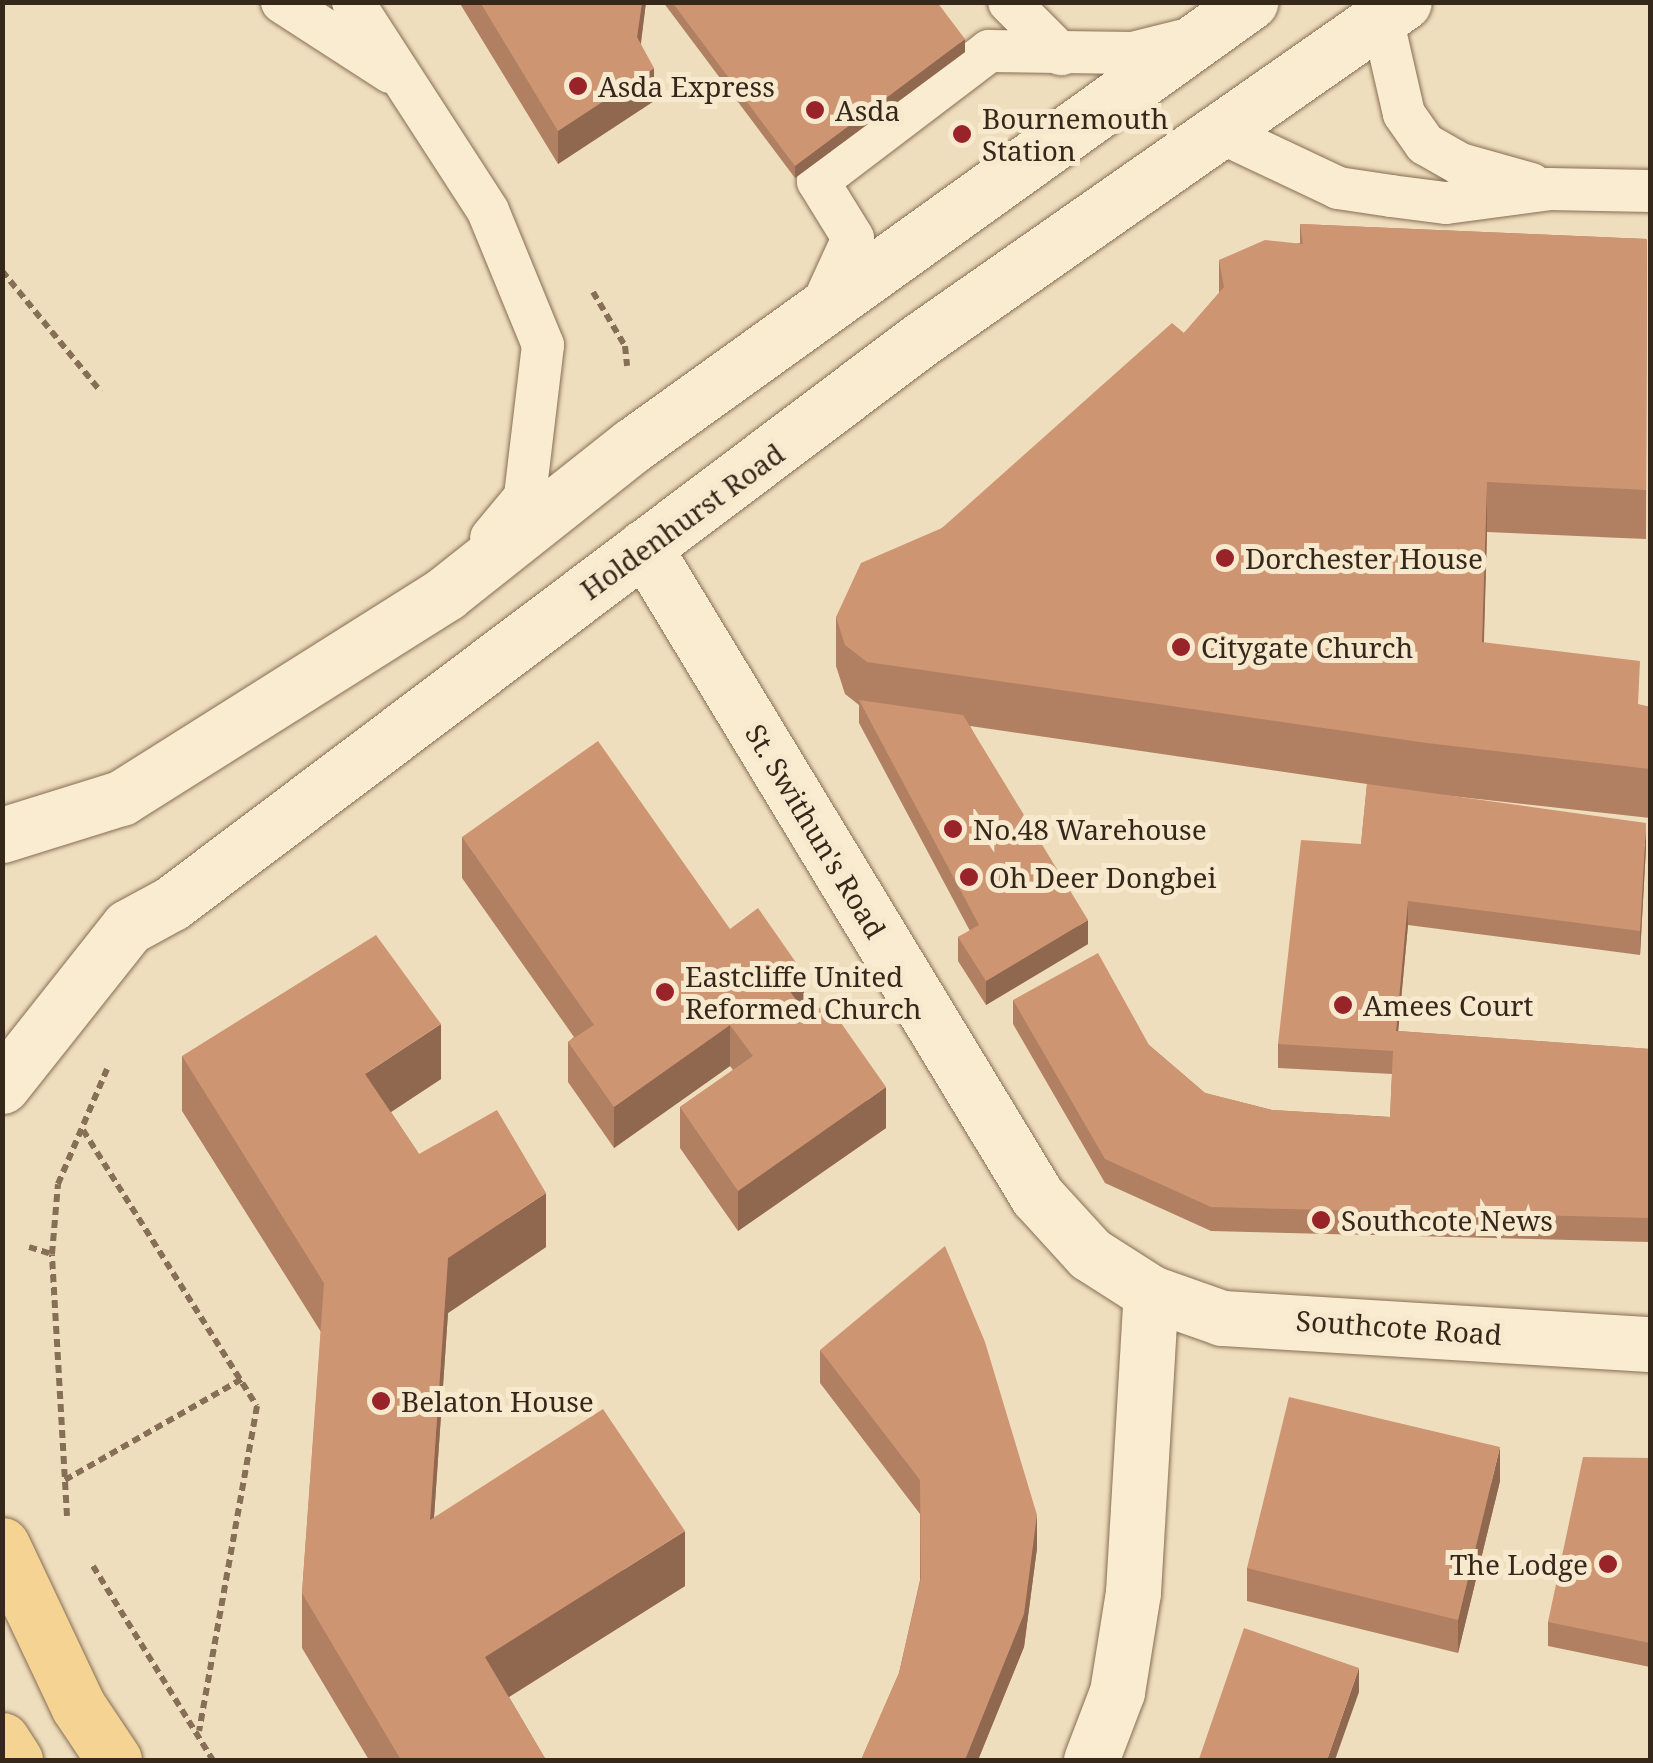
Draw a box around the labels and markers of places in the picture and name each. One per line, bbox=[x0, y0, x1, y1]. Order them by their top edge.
place label: Asda Express bbox=[598, 69, 775, 103]
marker: Asda Express bbox=[567, 75, 589, 97]
place label: Asda bbox=[835, 93, 900, 127]
marker: Asda bbox=[804, 99, 826, 121]
place label: Bournemouth Station bbox=[982, 101, 1169, 167]
marker: Bournemouth Station bbox=[951, 123, 973, 145]
place label: Dorchester House bbox=[1245, 541, 1483, 575]
marker: Dorchester House bbox=[1214, 547, 1236, 569]
place label: Citygate Church bbox=[1201, 630, 1413, 664]
marker: Citygate Church bbox=[1170, 636, 1192, 658]
place label: No.48 Warehouse bbox=[973, 812, 1207, 846]
marker: No.48 Warehouse bbox=[942, 818, 964, 840]
place label: Oh Deer Dongbei bbox=[989, 860, 1216, 894]
marker: Oh Deer Dongbei bbox=[958, 866, 980, 888]
place label: Eastcliffe United Reformed Church bbox=[685, 959, 921, 1025]
marker: Eastcliffe United Reformed Church bbox=[654, 981, 676, 1003]
place label: Amees Court bbox=[1363, 988, 1533, 1022]
marker: Amees Court bbox=[1332, 994, 1354, 1016]
place label: Southcote News bbox=[1341, 1203, 1553, 1237]
marker: Southcote News bbox=[1310, 1209, 1332, 1231]
place label: Belaton House bbox=[401, 1384, 594, 1418]
marker: Belaton House bbox=[370, 1390, 392, 1412]
place label: The Lodge bbox=[1450, 1547, 1588, 1581]
marker: The Lodge bbox=[1597, 1553, 1619, 1575]

